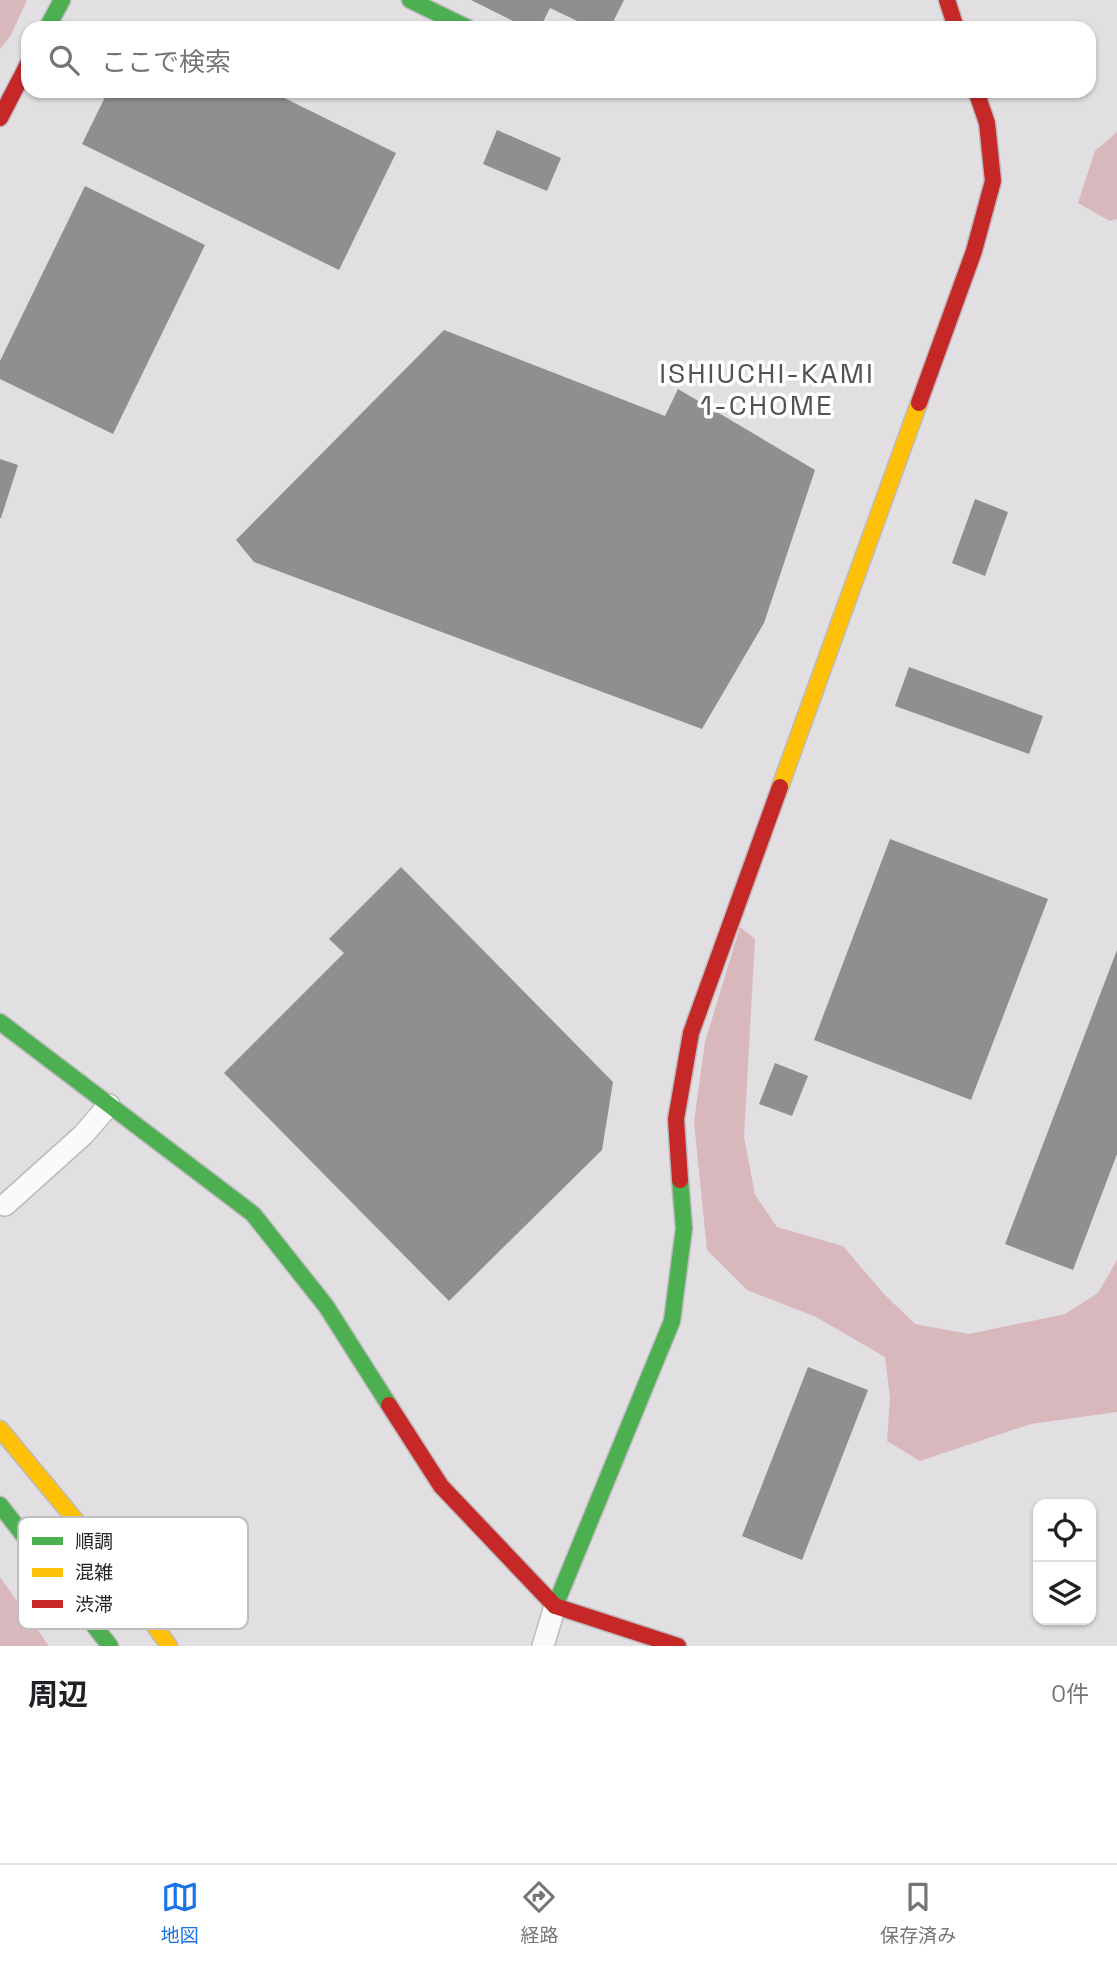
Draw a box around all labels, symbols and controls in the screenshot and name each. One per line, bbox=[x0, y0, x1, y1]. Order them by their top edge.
search box bbox=[21, 21, 1096, 98]
icon: search bbox=[45, 41, 83, 79]
text: ここで検索 bbox=[101, 45, 231, 79]
district label: ISHIUCHI-KAMI 1-CHOME bbox=[659, 355, 875, 423]
map controls bbox=[1033, 1499, 1096, 1625]
button: locate bbox=[1033, 1499, 1096, 1562]
legend bbox=[18, 1517, 248, 1629]
text: 順調 bbox=[75, 1529, 113, 1554]
text: 混雑 bbox=[75, 1560, 113, 1585]
button: layers bbox=[1033, 1562, 1096, 1625]
text: 渋滞 bbox=[75, 1592, 113, 1617]
text: 周辺 bbox=[28, 1675, 88, 1714]
text: 0件 bbox=[1051, 1679, 1089, 1709]
tab: 地図 bbox=[161, 1878, 199, 1948]
tab: 経路 bbox=[520, 1878, 558, 1948]
tab: 保存済み bbox=[880, 1878, 956, 1948]

